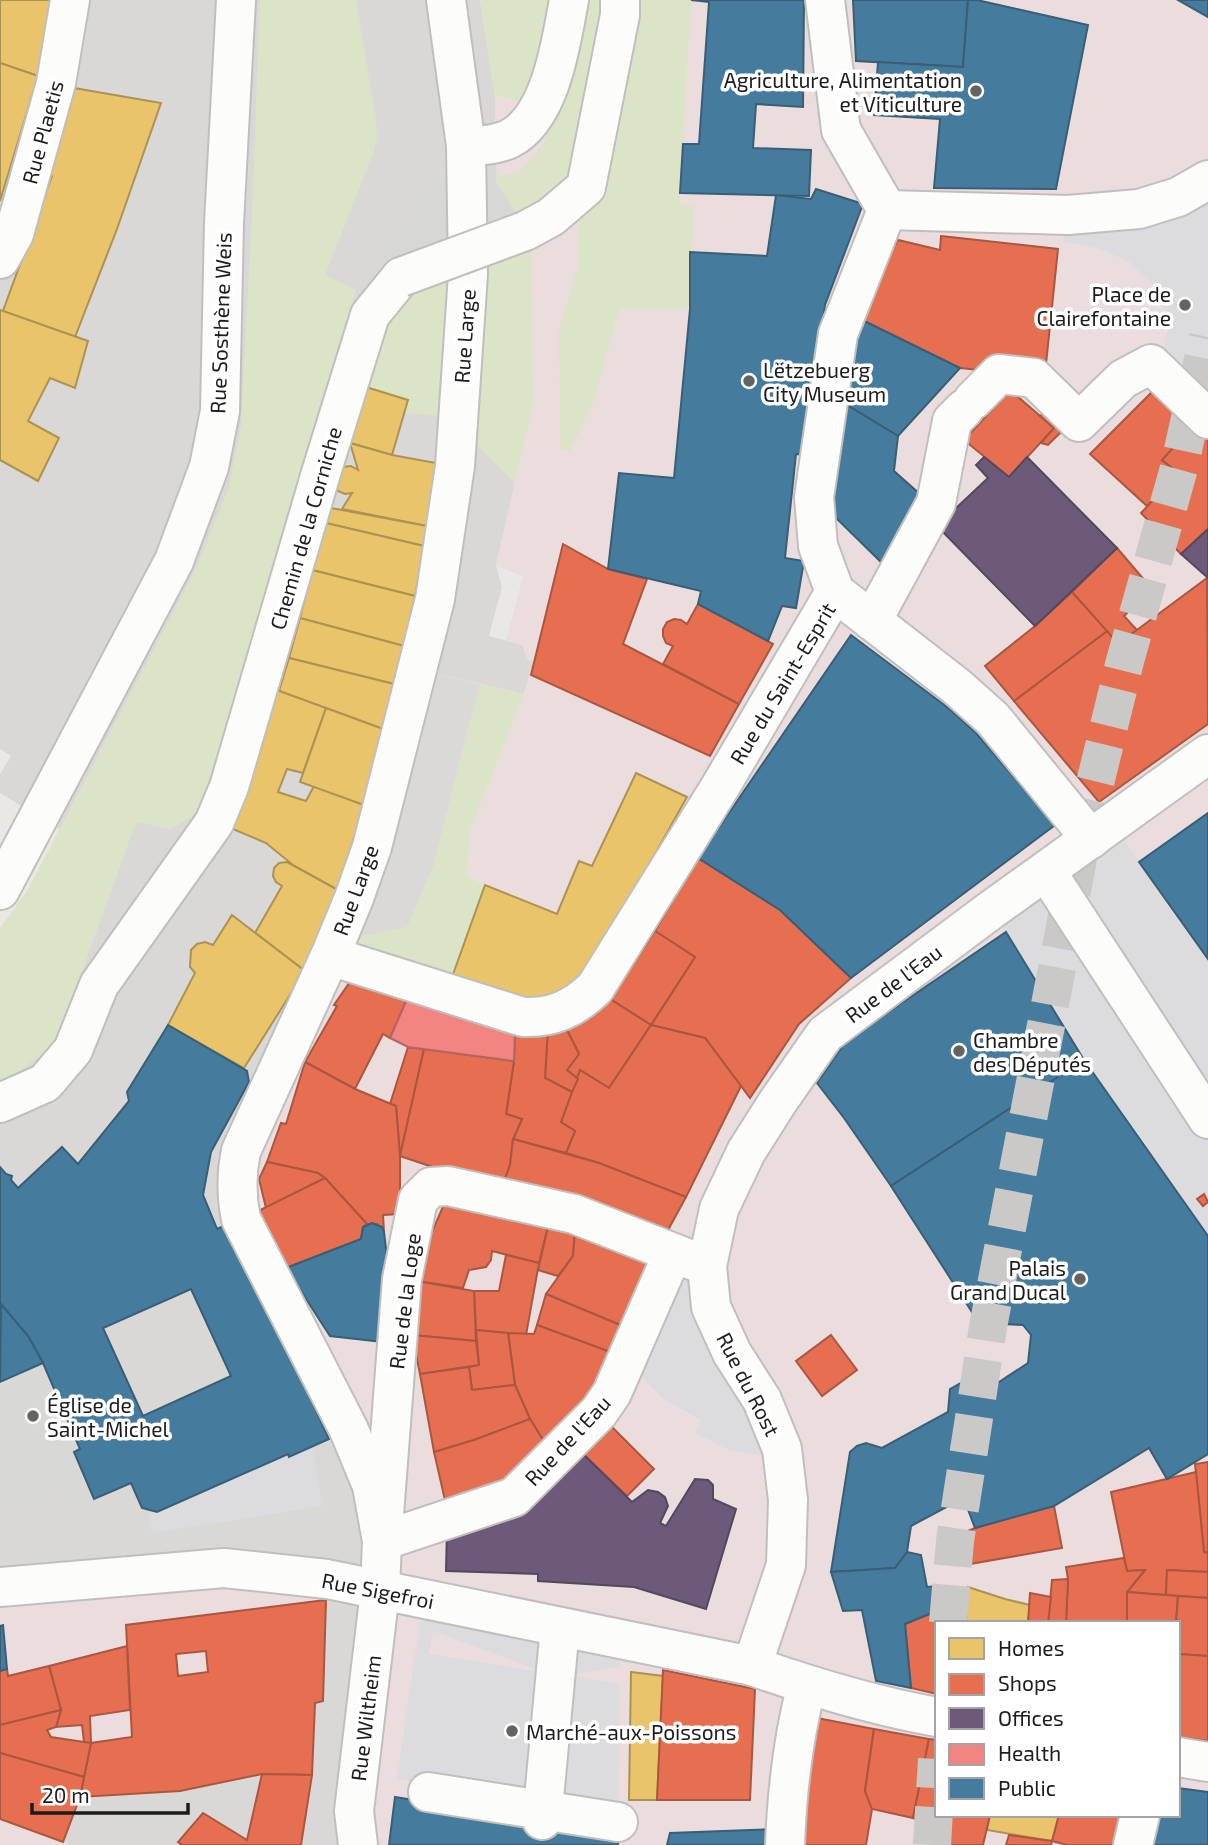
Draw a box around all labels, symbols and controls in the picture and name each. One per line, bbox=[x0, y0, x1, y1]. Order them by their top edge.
place label: Agriculture, Alimentation et Viticulture bbox=[724, 67, 962, 116]
street label: Rue Plaetis bbox=[16, 77, 68, 187]
marker: Agriculture, Alimentation et Viticulture bbox=[968, 83, 984, 99]
street label: Rue Sosthène Weis bbox=[204, 232, 236, 414]
place label: Place de Clairefontaine bbox=[1036, 281, 1171, 330]
street label: Rue Large bbox=[448, 288, 480, 384]
marker: Place de Clairefontaine bbox=[1177, 297, 1193, 313]
place label: Lëtzebuerg City Museum bbox=[763, 357, 886, 406]
marker: Lëtzebuerg City Museum bbox=[741, 373, 757, 389]
street label: Chemin de la Corniche bbox=[264, 424, 346, 632]
street label: Rue du Saint-Esprit bbox=[724, 598, 840, 768]
street label: Rue Large bbox=[327, 841, 383, 939]
street label: Rue de l'Eau bbox=[840, 939, 946, 1027]
place label: Chambre des Députés bbox=[973, 1027, 1091, 1076]
marker: Chambre des Députés bbox=[951, 1043, 967, 1059]
street label: Rue de la Loge bbox=[383, 1232, 425, 1370]
place label: Palais Grand Ducal bbox=[950, 1255, 1067, 1304]
marker: Palais Grand Ducal bbox=[1072, 1271, 1088, 1287]
street label: Rue du Rost bbox=[712, 1328, 786, 1440]
street label: Rue de l'Eau bbox=[519, 1390, 615, 1490]
place label: Église de Saint-Michel bbox=[47, 1392, 169, 1441]
marker: Église de Saint-Michel bbox=[25, 1408, 41, 1424]
street label: Rue Sigefroi bbox=[320, 1567, 436, 1613]
legend bbox=[935, 1621, 1180, 1817]
text: Homes bbox=[998, 1635, 1064, 1660]
street label: Rue Wiltheim bbox=[345, 1653, 385, 1783]
text: Shops bbox=[998, 1670, 1057, 1695]
text: Offices bbox=[998, 1705, 1064, 1730]
place label: Marché-aux-Poissons bbox=[526, 1719, 736, 1744]
marker: Marché-aux-Poissons bbox=[504, 1723, 520, 1739]
text: Health bbox=[998, 1740, 1061, 1765]
scale bar bbox=[32, 1772, 187, 1816]
text: Public bbox=[998, 1775, 1056, 1800]
text: 20 m bbox=[42, 1782, 90, 1807]

